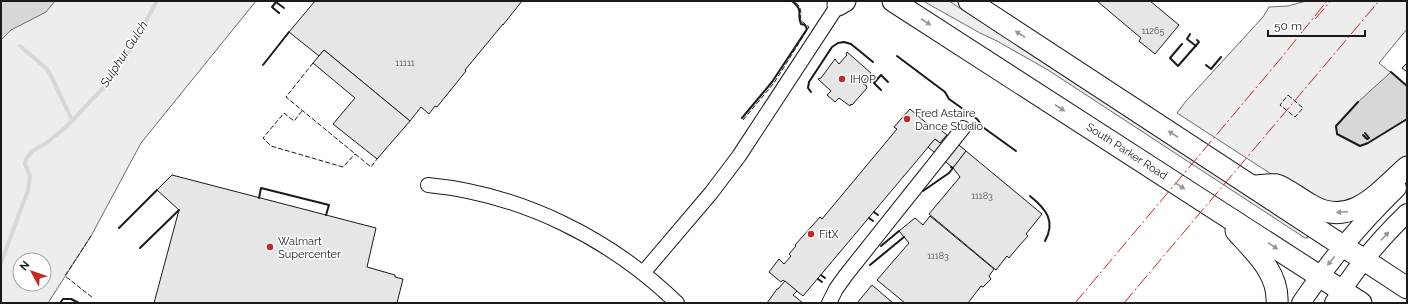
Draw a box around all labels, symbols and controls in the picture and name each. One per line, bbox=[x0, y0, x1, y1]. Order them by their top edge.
scale bar bbox=[1268, 12, 1365, 38]
water label: Sulphur Gulch bbox=[97, 18, 151, 90]
one-way arrow bbox=[921, 18, 931, 26]
text: 50 m bbox=[1274, 19, 1302, 33]
house number: 11265 bbox=[1142, 26, 1164, 36]
one-way arrow bbox=[1015, 30, 1025, 38]
house number: 11111 bbox=[395, 58, 415, 68]
place label: IHOP bbox=[850, 73, 876, 86]
marker: IHOP bbox=[837, 74, 847, 84]
one-way arrow bbox=[1054, 104, 1065, 111]
place label: Fred Astaire Dance Studio bbox=[915, 107, 984, 133]
marker: Fred Astaire Dance Studio bbox=[902, 114, 912, 124]
street label: South Parker Road bbox=[1084, 120, 1170, 183]
one-way arrow bbox=[1167, 130, 1178, 138]
one-way arrow bbox=[1175, 182, 1186, 190]
house number: 11183 bbox=[971, 191, 993, 201]
one-way arrow bbox=[1336, 208, 1348, 215]
place label: FitX bbox=[819, 228, 839, 241]
marker: FitX bbox=[806, 229, 816, 239]
one-way arrow bbox=[1380, 231, 1390, 241]
place label: Walmart Supercenter bbox=[278, 235, 341, 261]
marker: Walmart Supercenter bbox=[265, 242, 275, 252]
one-way arrow bbox=[1268, 242, 1278, 250]
house number: 11183 bbox=[927, 251, 949, 261]
north arrow bbox=[12, 252, 52, 292]
one-way arrow bbox=[1327, 255, 1335, 266]
text: N bbox=[17, 258, 32, 273]

